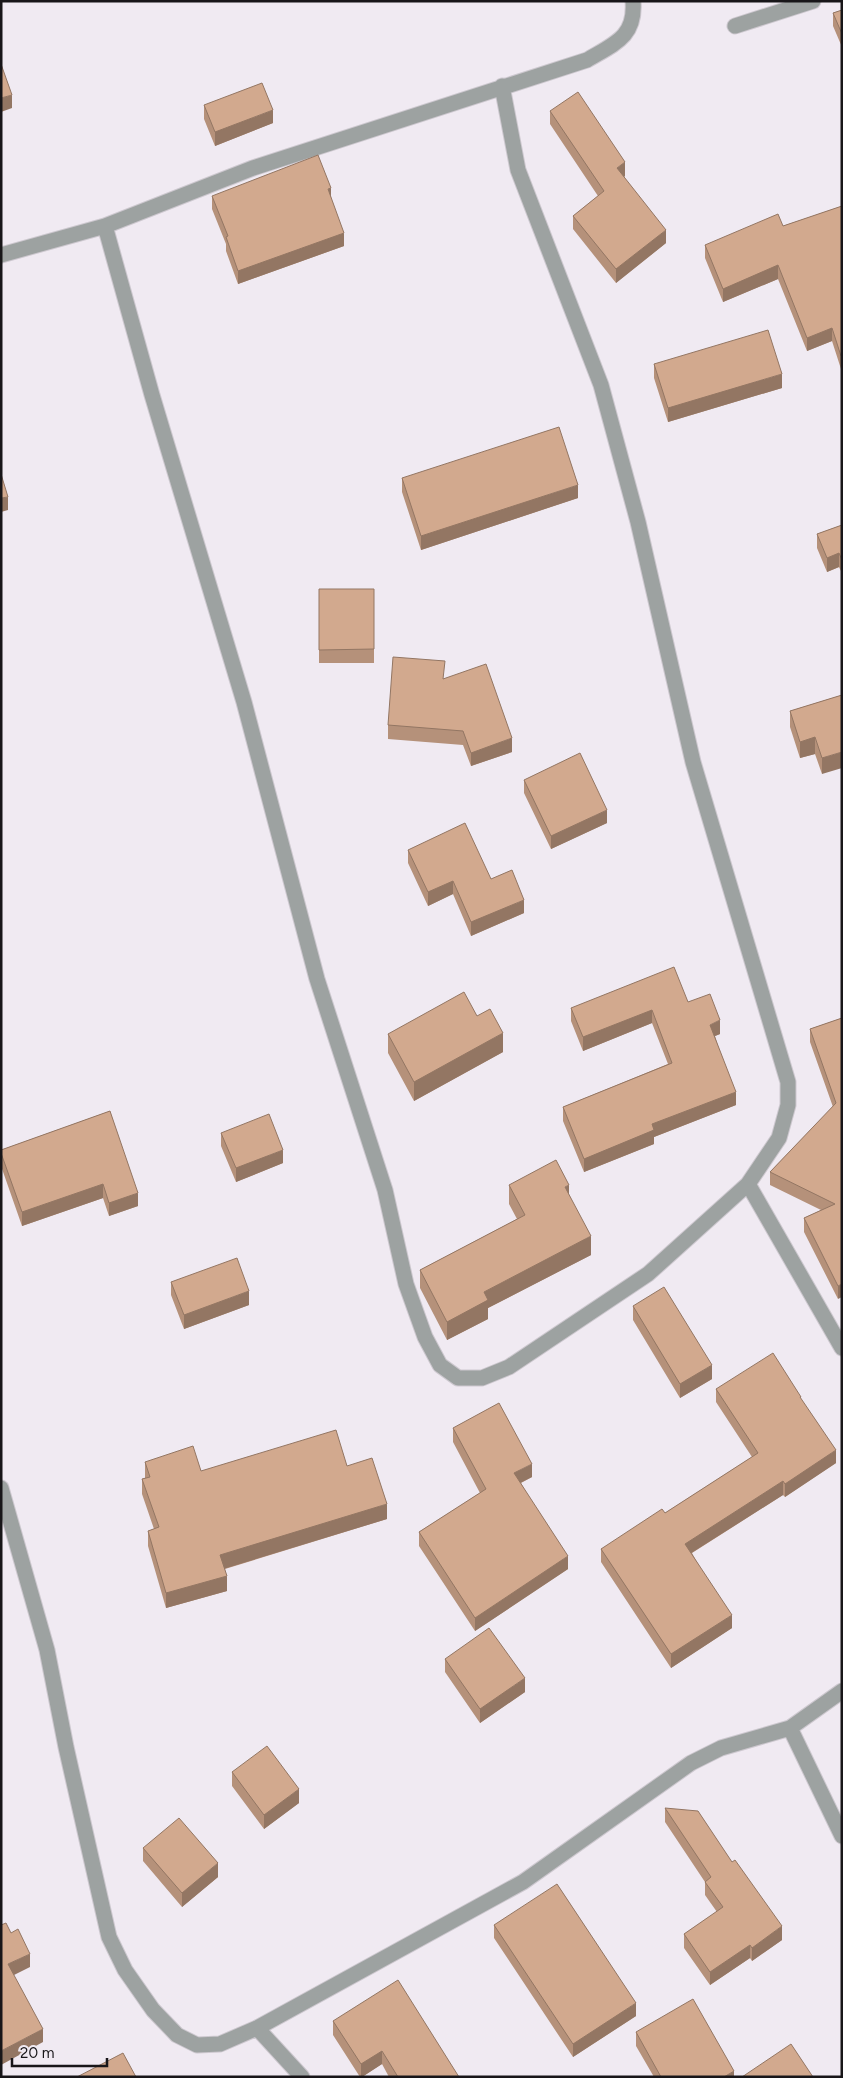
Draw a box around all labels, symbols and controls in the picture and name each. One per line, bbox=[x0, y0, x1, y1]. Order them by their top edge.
scale bar bbox=[12, 2036, 108, 2068]
text: 20 m bbox=[20, 2044, 54, 2062]

